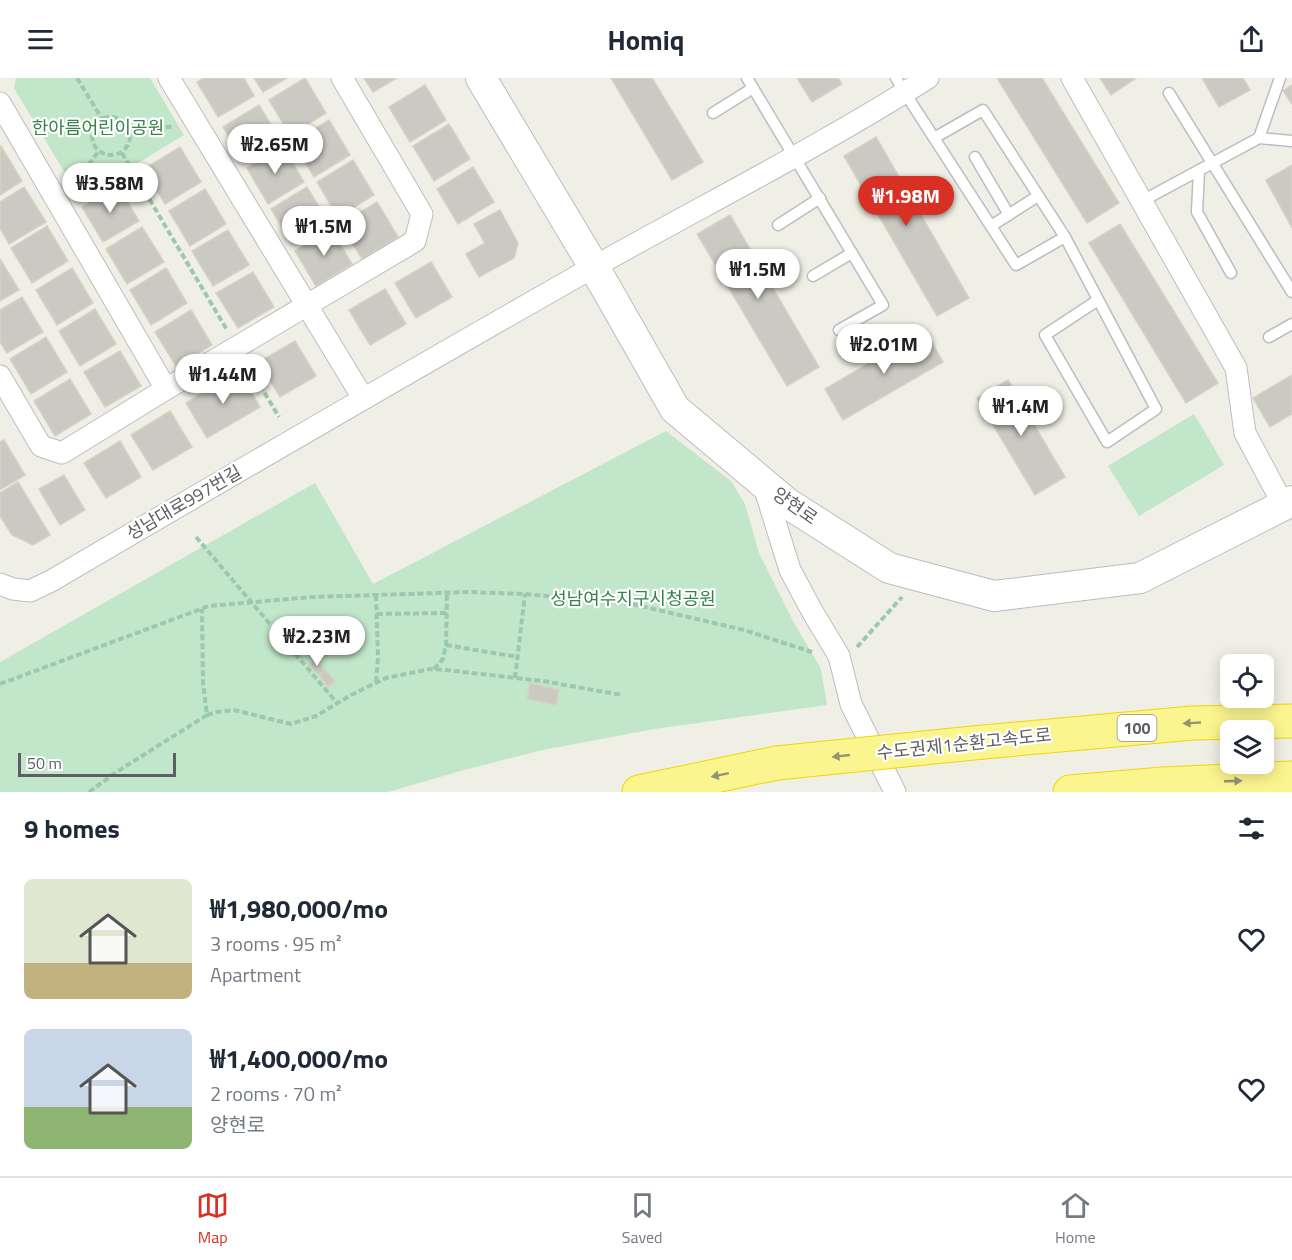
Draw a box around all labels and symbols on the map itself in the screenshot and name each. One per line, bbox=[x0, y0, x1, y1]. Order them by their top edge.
park label: 한아름어린이공원 bbox=[32, 114, 164, 141]
pin: ₩2.65M bbox=[226, 124, 324, 175]
pin: ₩3.58M bbox=[61, 163, 159, 214]
pin: ₩1.98M bbox=[857, 176, 955, 227]
pin: ₩1.5M bbox=[282, 206, 366, 257]
pin: ₩1.5M bbox=[716, 249, 800, 300]
pin: ₩2.01M bbox=[835, 324, 933, 375]
pin: ₩1.44M bbox=[174, 354, 272, 405]
pin: ₩1.4M bbox=[979, 386, 1063, 437]
street label: 성남대로997번길 bbox=[121, 458, 247, 547]
street label: 양현로 bbox=[767, 480, 823, 531]
park label: 성남여수지구시청공원 bbox=[550, 585, 716, 612]
pin: ₩2.23M bbox=[268, 616, 366, 667]
road number: 100 bbox=[1118, 715, 1156, 741]
one-way arrow bbox=[1182, 719, 1201, 728]
street label: 수도권제1순환고속도로 bbox=[875, 721, 1053, 766]
scale bar bbox=[18, 750, 176, 778]
one-way arrow bbox=[832, 751, 851, 761]
one-way arrow bbox=[710, 771, 729, 780]
one-way arrow bbox=[1224, 776, 1243, 785]

